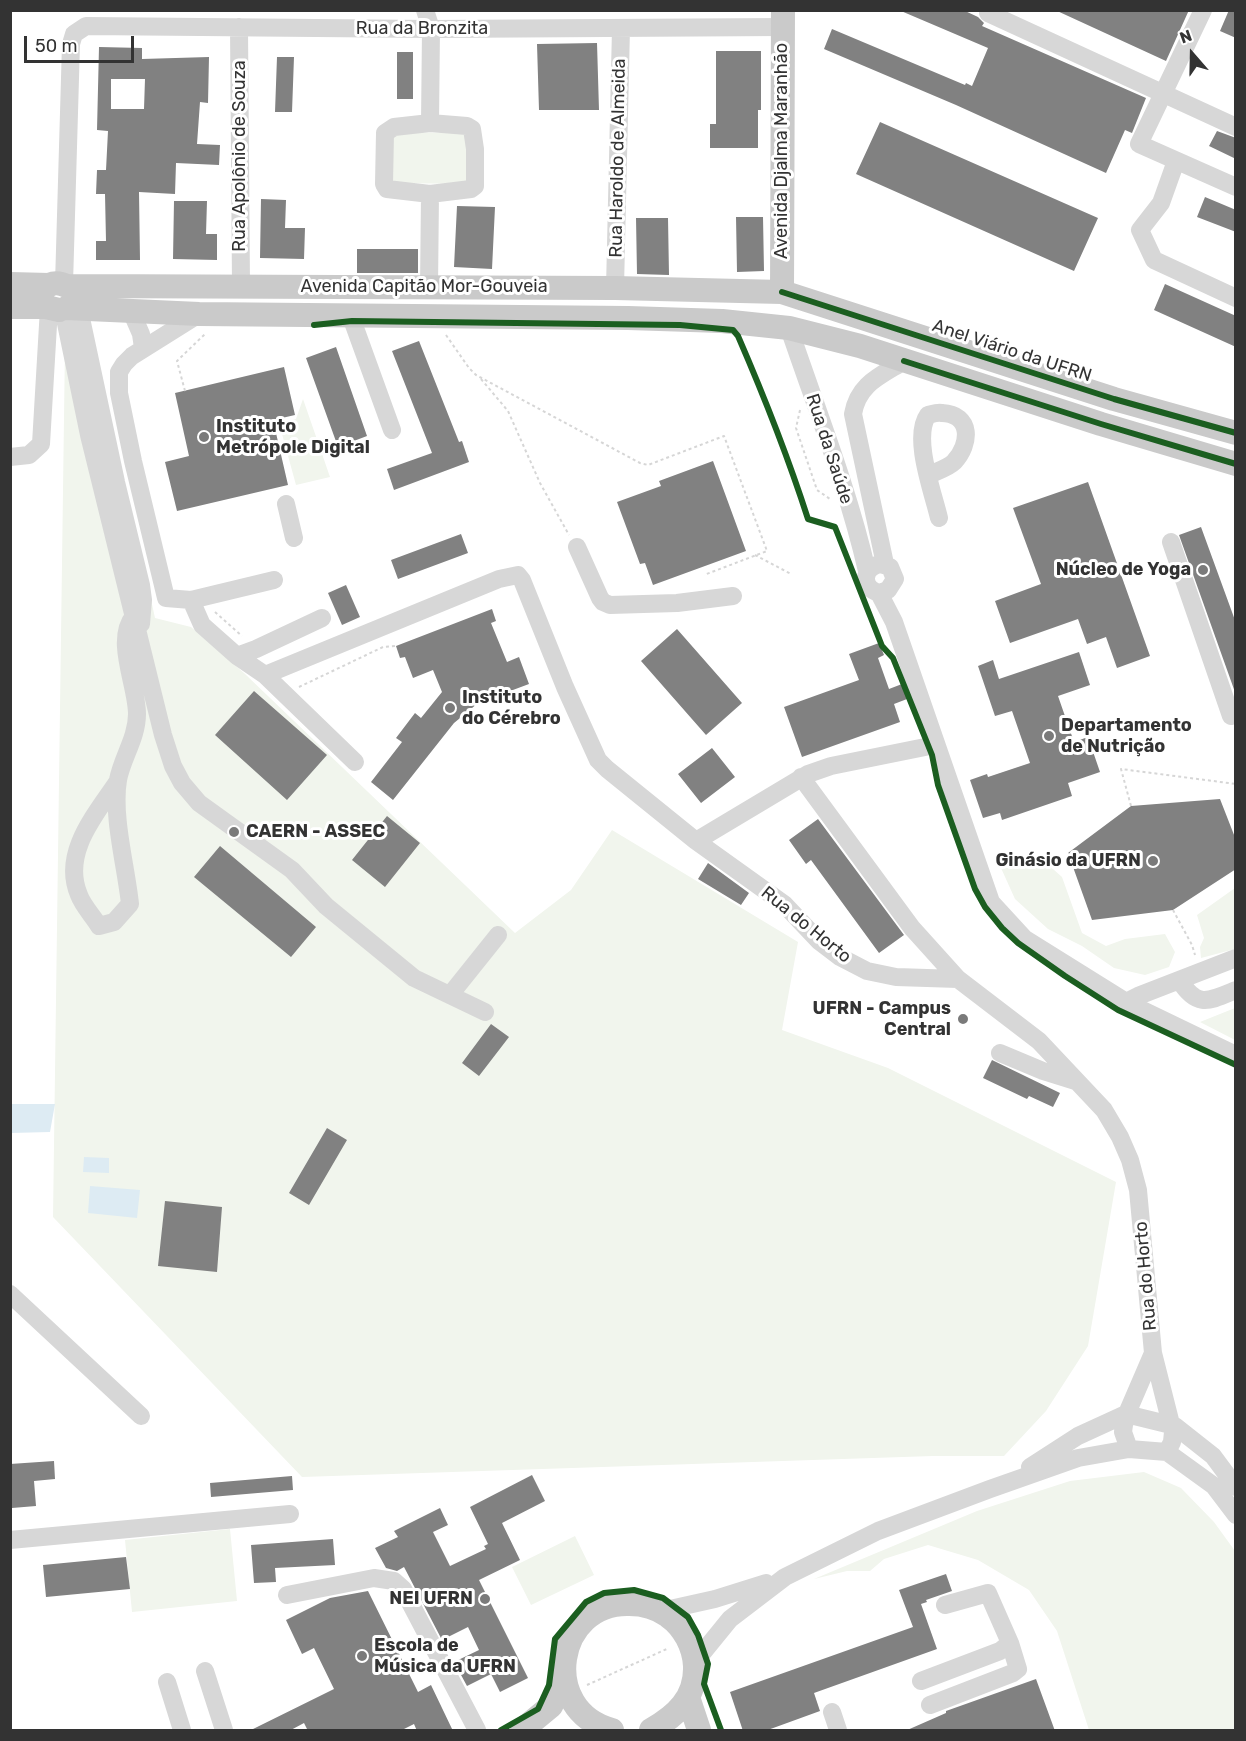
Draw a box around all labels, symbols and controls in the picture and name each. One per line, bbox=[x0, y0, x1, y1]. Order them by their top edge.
street label: Rua da Bronzita bbox=[356, 18, 488, 40]
scale bar bbox=[27, 24, 136, 62]
north arrow bbox=[1162, 24, 1222, 84]
text: N bbox=[1177, 26, 1194, 48]
text: 50 m bbox=[35, 35, 78, 57]
street label: Avenida Djalma Maranhão bbox=[771, 43, 793, 259]
street label: Rua Haroldo de Almeida bbox=[605, 58, 631, 258]
street label: Rua Apolônio de Souza bbox=[229, 60, 251, 252]
street label: Avenida Capitão Mor-Gouveia bbox=[300, 276, 548, 298]
street label: Anel Viário da UFRN bbox=[930, 315, 1094, 387]
street label: Rua da Saúde bbox=[801, 391, 857, 507]
place label: Instituto Metrópole Digital bbox=[216, 416, 370, 458]
marker: Instituto Metrópole Digital bbox=[197, 430, 211, 444]
place label: Núcleo de Yoga bbox=[1056, 559, 1191, 581]
marker: Núcleo de Yoga bbox=[1196, 563, 1210, 577]
place label: Instituto do Cérebro bbox=[462, 687, 561, 730]
marker: Instituto do Cérebro bbox=[443, 701, 457, 715]
place label: Departamento de Nutrição bbox=[1061, 715, 1192, 758]
marker: Departamento de Nutrição bbox=[1042, 729, 1056, 743]
place label: CAERN - ASSEC bbox=[246, 821, 385, 843]
marker: CAERN - ASSEC bbox=[227, 825, 241, 839]
place label: Ginásio da UFRN bbox=[995, 850, 1141, 872]
marker: Ginásio da UFRN bbox=[1146, 854, 1160, 868]
street label: Rua do Horto bbox=[757, 882, 855, 968]
place label: UFRN - Campus Central bbox=[813, 998, 951, 1040]
marker: UFRN - Campus Central bbox=[956, 1012, 970, 1026]
street label: Rua do Horto bbox=[1130, 1220, 1162, 1332]
place label: NEI UFRN bbox=[389, 1588, 473, 1610]
marker: NEI UFRN bbox=[478, 1592, 492, 1606]
place label: Escola de Música da UFRN bbox=[374, 1635, 516, 1678]
marker: Escola de Música da UFRN bbox=[355, 1649, 369, 1663]

